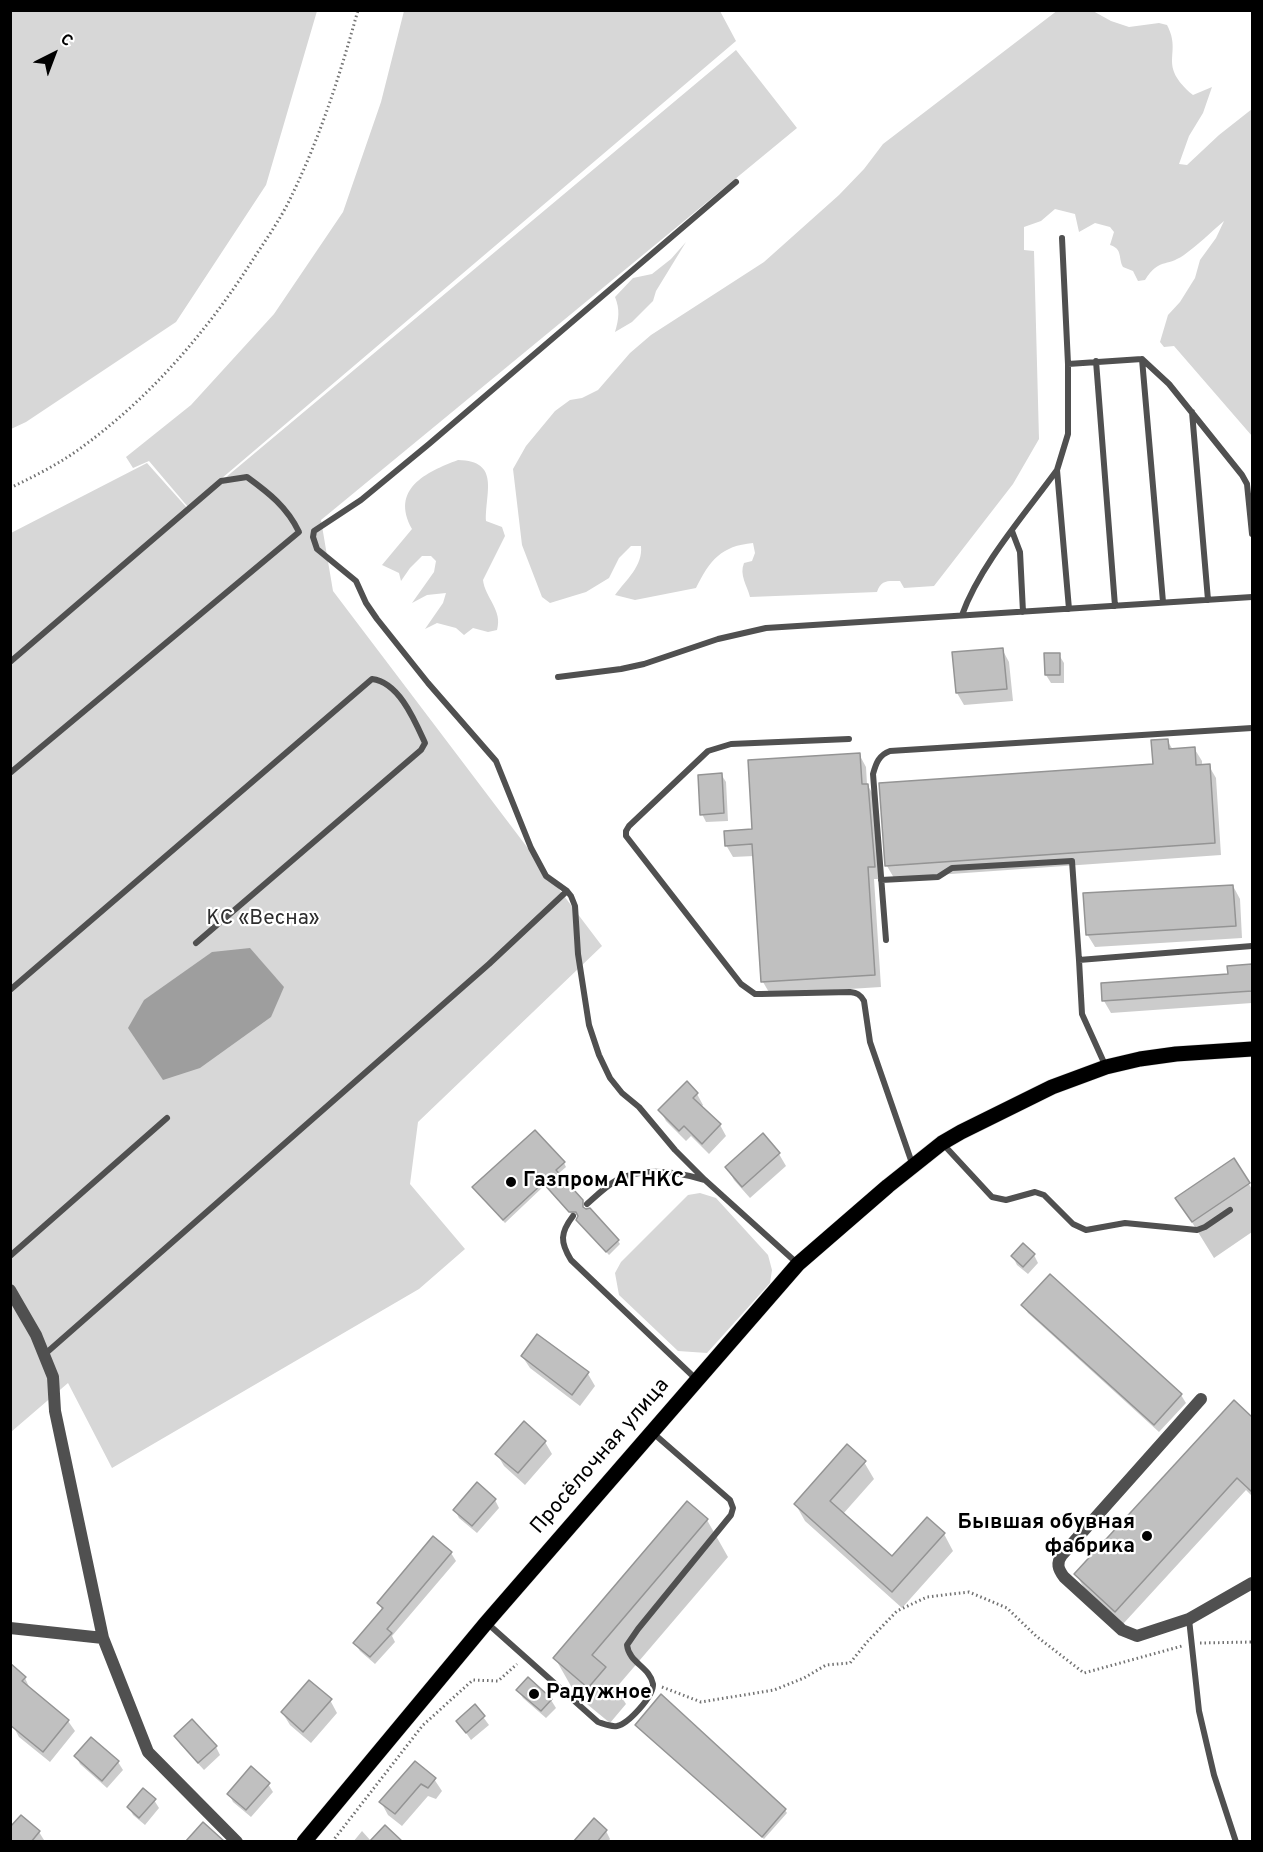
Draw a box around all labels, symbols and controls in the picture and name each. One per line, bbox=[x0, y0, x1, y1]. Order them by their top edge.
north arrow bbox=[24, 24, 84, 84]
text: С bbox=[56, 30, 77, 51]
park label: КС «Весна» bbox=[206, 907, 320, 933]
place label: Газпром АГНКС bbox=[523, 1169, 684, 1195]
marker: Газпром АГНКС bbox=[504, 1175, 518, 1189]
street label: Просёлочная улица bbox=[526, 1374, 676, 1540]
place label: Бывшая обувная фабрика bbox=[958, 1511, 1135, 1561]
marker: Бывшая обувная фабрика bbox=[1140, 1529, 1154, 1543]
place label: Радужное bbox=[546, 1681, 652, 1707]
marker: Радужное bbox=[527, 1687, 541, 1701]

